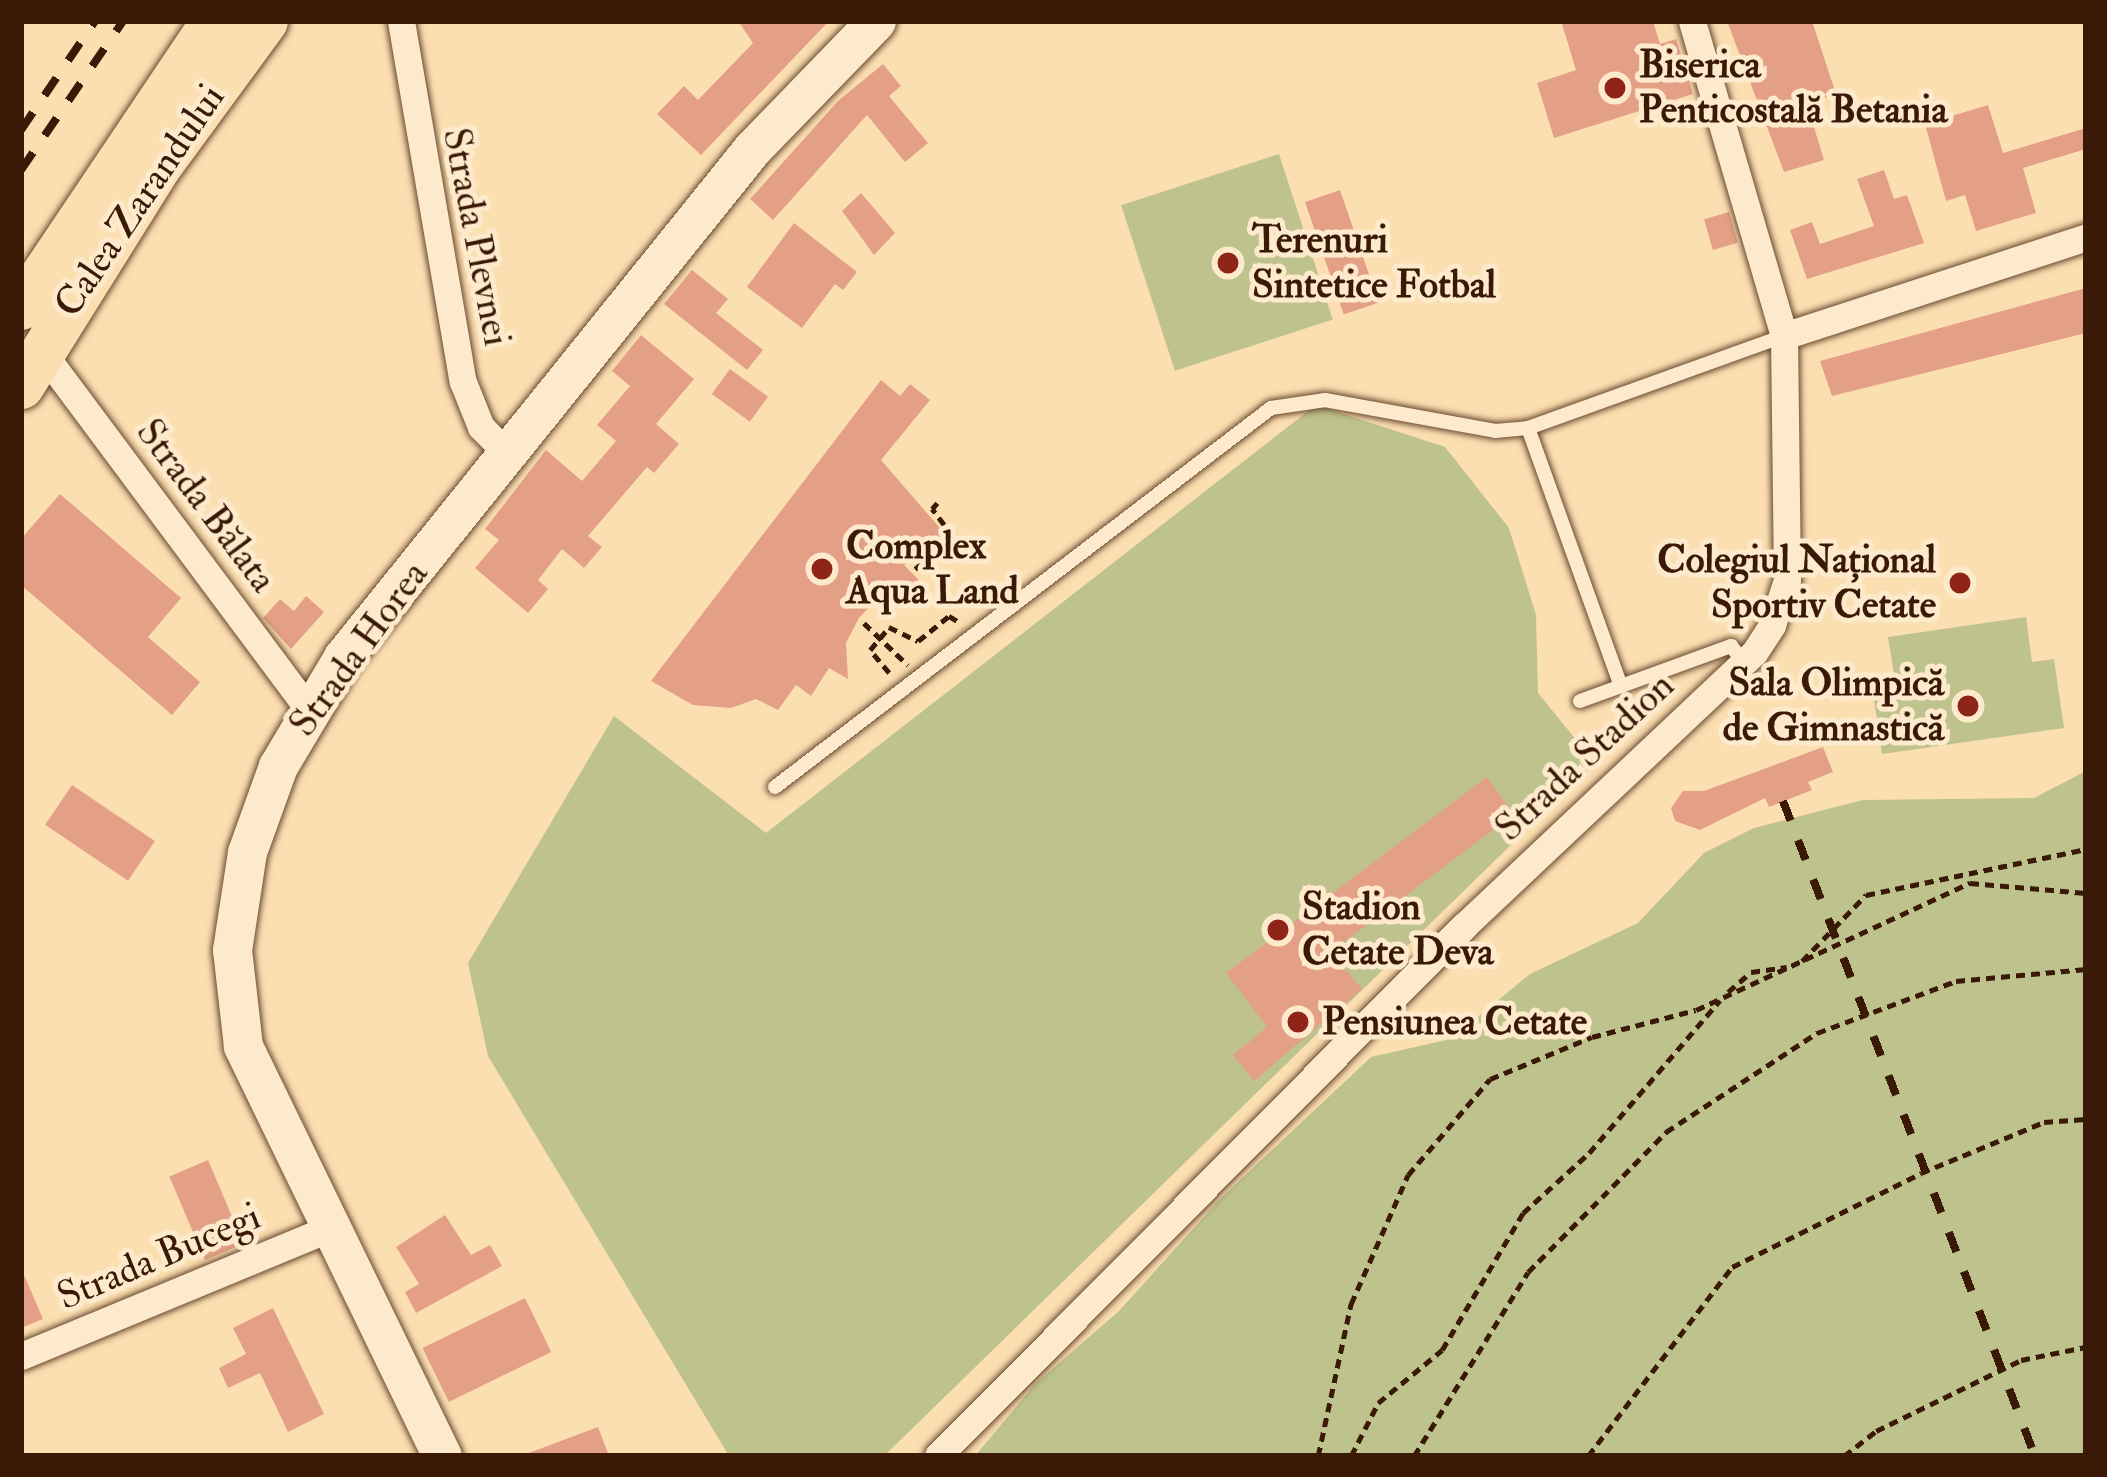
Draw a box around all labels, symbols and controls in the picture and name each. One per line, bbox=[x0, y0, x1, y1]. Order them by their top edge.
place label: Biserica Penticostală Betania bbox=[1639, 43, 1948, 134]
marker: Biserica Penticostală Betania bbox=[1602, 75, 1628, 101]
street label: Calea Zarandului bbox=[45, 76, 235, 326]
street label: Strada Plevnei bbox=[432, 124, 520, 350]
place label: Terenuri Sintetice Fotbal bbox=[1252, 218, 1496, 309]
marker: Terenuri Sintetice Fotbal bbox=[1215, 250, 1241, 276]
street label: Strada Bălata bbox=[126, 410, 286, 602]
place label: Complex Aqua Land bbox=[846, 524, 1019, 615]
place label: Colegiul Național Sportiv Cetate bbox=[1657, 538, 1936, 629]
street label: Strada Horea bbox=[280, 552, 438, 746]
marker: Complex Aqua Land bbox=[809, 556, 835, 582]
marker: Colegiul Național Sportiv Cetate bbox=[1947, 570, 1973, 596]
place label: Sala Olimpică de Gimnastică bbox=[1723, 661, 1944, 752]
street label: Strada Stadion bbox=[1486, 662, 1684, 852]
marker: Sala Olimpică de Gimnastică bbox=[1955, 693, 1981, 719]
place label: Stadion Cetate Deva bbox=[1302, 885, 1493, 976]
marker: Stadion Cetate Deva bbox=[1265, 917, 1291, 943]
place label: Pensiunea Cetate bbox=[1322, 999, 1587, 1045]
marker: Pensiunea Cetate bbox=[1285, 1009, 1311, 1035]
street label: Strada Bucegi bbox=[51, 1193, 267, 1321]

